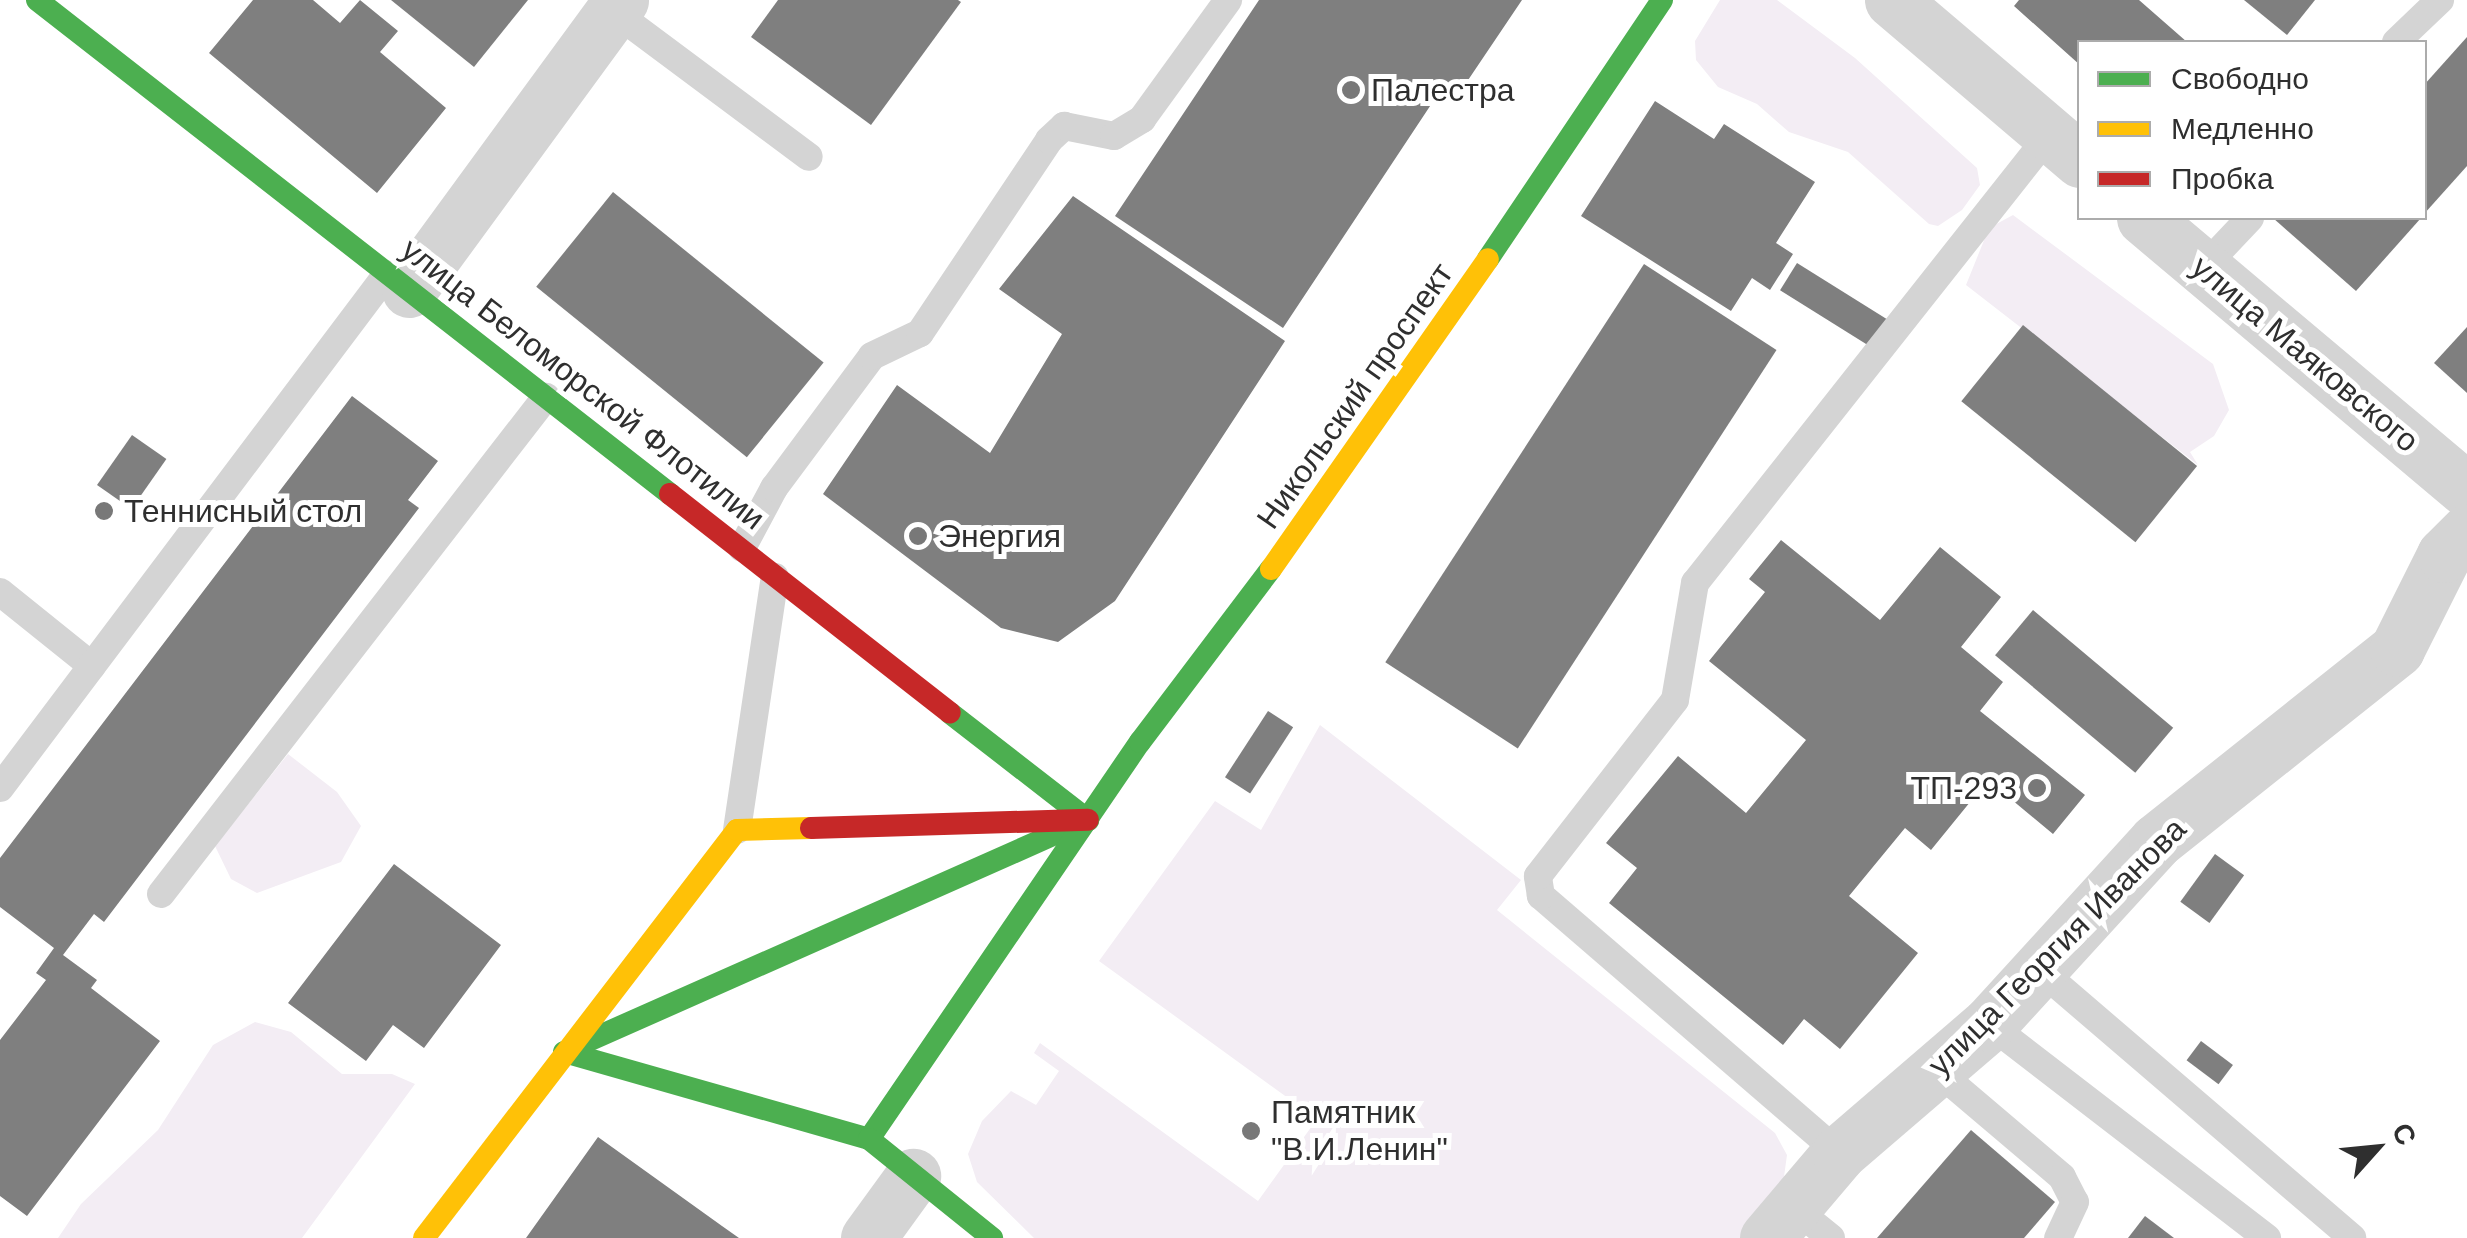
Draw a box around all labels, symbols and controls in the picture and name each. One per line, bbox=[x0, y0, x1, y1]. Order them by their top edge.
legend bbox=[2077, 40, 2427, 220]
text: Свободно bbox=[2171, 62, 2309, 95]
place label: Палестра bbox=[1371, 71, 1515, 109]
marker: Палестра bbox=[1340, 79, 1362, 101]
text: Медленно bbox=[2171, 112, 2314, 145]
text: Пробка bbox=[2171, 162, 2274, 195]
street label: улица Беломорской Флотилии bbox=[394, 230, 772, 538]
street label: улица Маяковского bbox=[2184, 248, 2426, 460]
street label: Никольский проспект bbox=[1249, 256, 1461, 536]
place label: Теннисный стол bbox=[124, 492, 362, 530]
marker: Теннисный стол bbox=[93, 500, 115, 522]
place label: Энергия bbox=[938, 517, 1061, 555]
marker: Энергия bbox=[907, 525, 929, 547]
place label: ТП-293 bbox=[1910, 769, 2017, 807]
marker: ТП-293 bbox=[2026, 777, 2048, 799]
street label: улица Георгия Иванова bbox=[1920, 810, 2194, 1084]
place label: Памятник "В.И.Ленин" bbox=[1271, 1094, 1448, 1169]
north arrow bbox=[2327, 1098, 2427, 1198]
text: С bbox=[2386, 1118, 2423, 1150]
marker: Памятник "В.И.Ленин" bbox=[1240, 1120, 1262, 1142]

